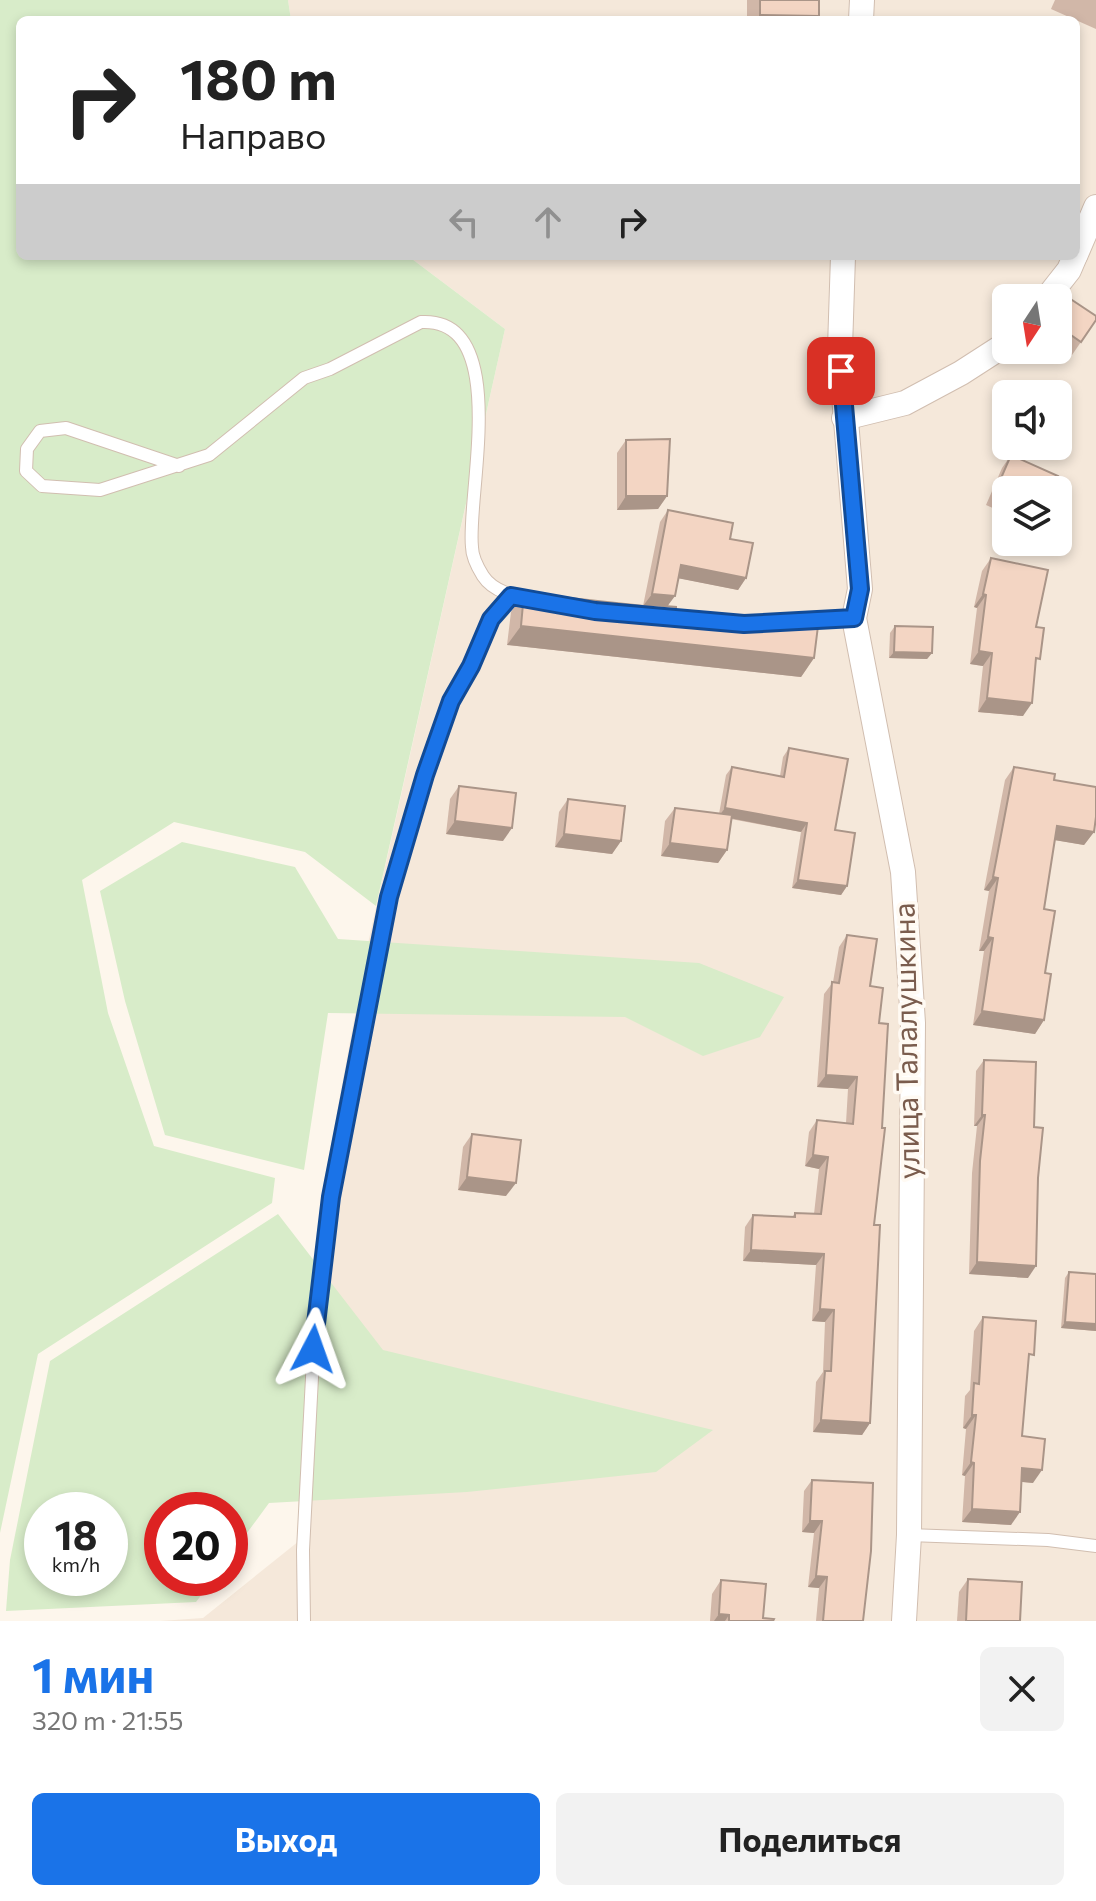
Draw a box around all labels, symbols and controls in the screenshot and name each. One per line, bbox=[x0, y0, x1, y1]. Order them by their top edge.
text: 180 m bbox=[180, 43, 337, 112]
icon: right bbox=[48, 48, 152, 152]
text: Направо bbox=[180, 112, 326, 156]
icon: left bbox=[442, 200, 486, 244]
icon: ahead bbox=[526, 200, 570, 244]
icon: right bbox=[610, 200, 654, 244]
north arrow bbox=[992, 284, 1072, 364]
map controls bbox=[992, 284, 1072, 556]
pin bbox=[807, 337, 875, 405]
icon: arrive bbox=[819, 349, 863, 393]
button: sound bbox=[992, 380, 1072, 460]
button: layers bbox=[992, 476, 1072, 556]
street label: улица Талалушкина bbox=[884, 902, 925, 1180]
position arrow bbox=[271, 1307, 355, 1391]
speed limit sign: 20 bbox=[144, 1492, 248, 1596]
text: 18 bbox=[55, 1509, 97, 1558]
text: km/h bbox=[52, 1552, 100, 1576]
text: 1 мин bbox=[32, 1644, 154, 1703]
button: close bbox=[980, 1647, 1064, 1731]
text: 320 m · 21:55 bbox=[32, 1704, 183, 1735]
button: Выход bbox=[32, 1793, 540, 1885]
button: Поделиться bbox=[556, 1793, 1064, 1885]

